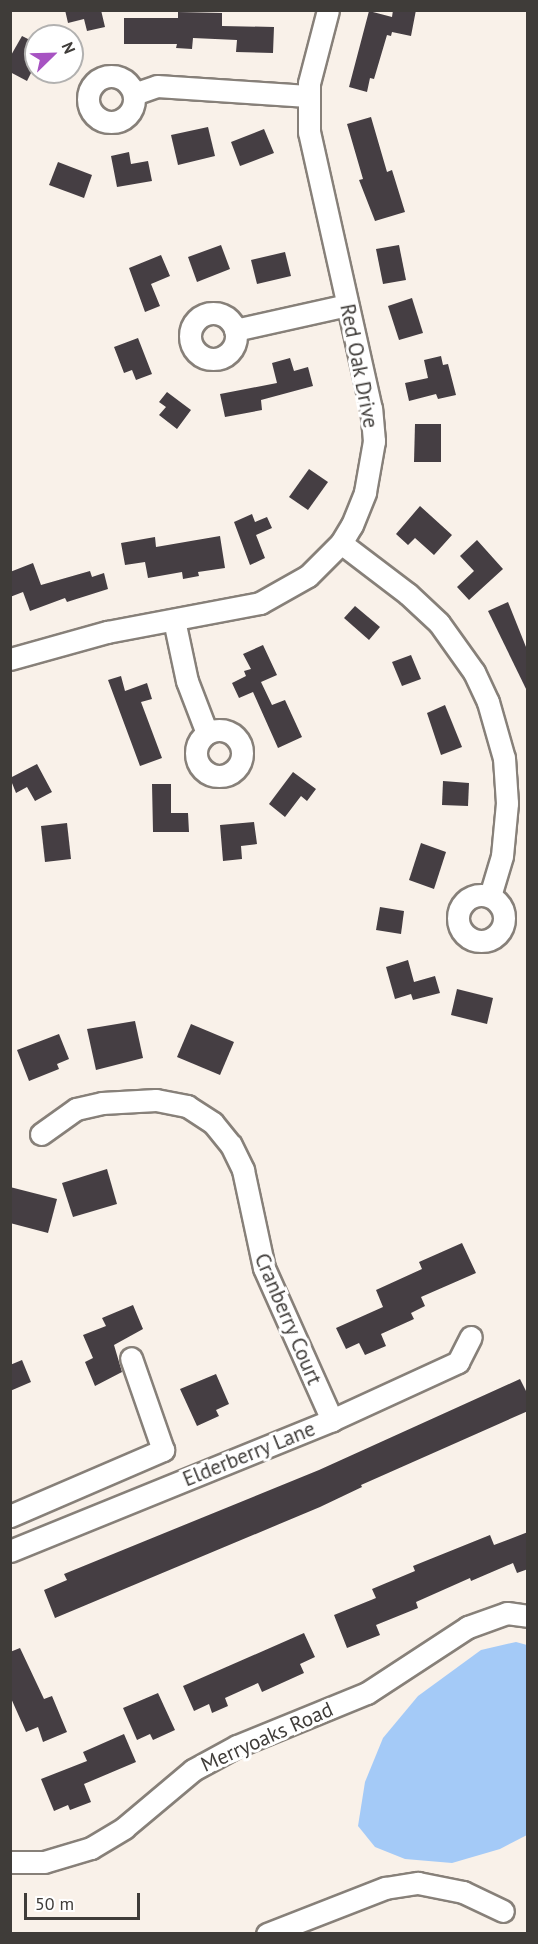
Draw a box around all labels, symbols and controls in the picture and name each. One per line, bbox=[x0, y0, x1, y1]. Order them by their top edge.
north arrow bbox=[24, 24, 84, 84]
text: N bbox=[57, 39, 80, 56]
street label: Red Oak Drive bbox=[335, 301, 383, 431]
street label: Cranberry Court bbox=[249, 1249, 327, 1389]
street label: Elderberry Lane bbox=[179, 1416, 319, 1492]
street label: Merryoaks Road bbox=[197, 1697, 337, 1777]
scale bar bbox=[27, 1881, 142, 1919]
text: 50 m bbox=[35, 1892, 74, 1915]

